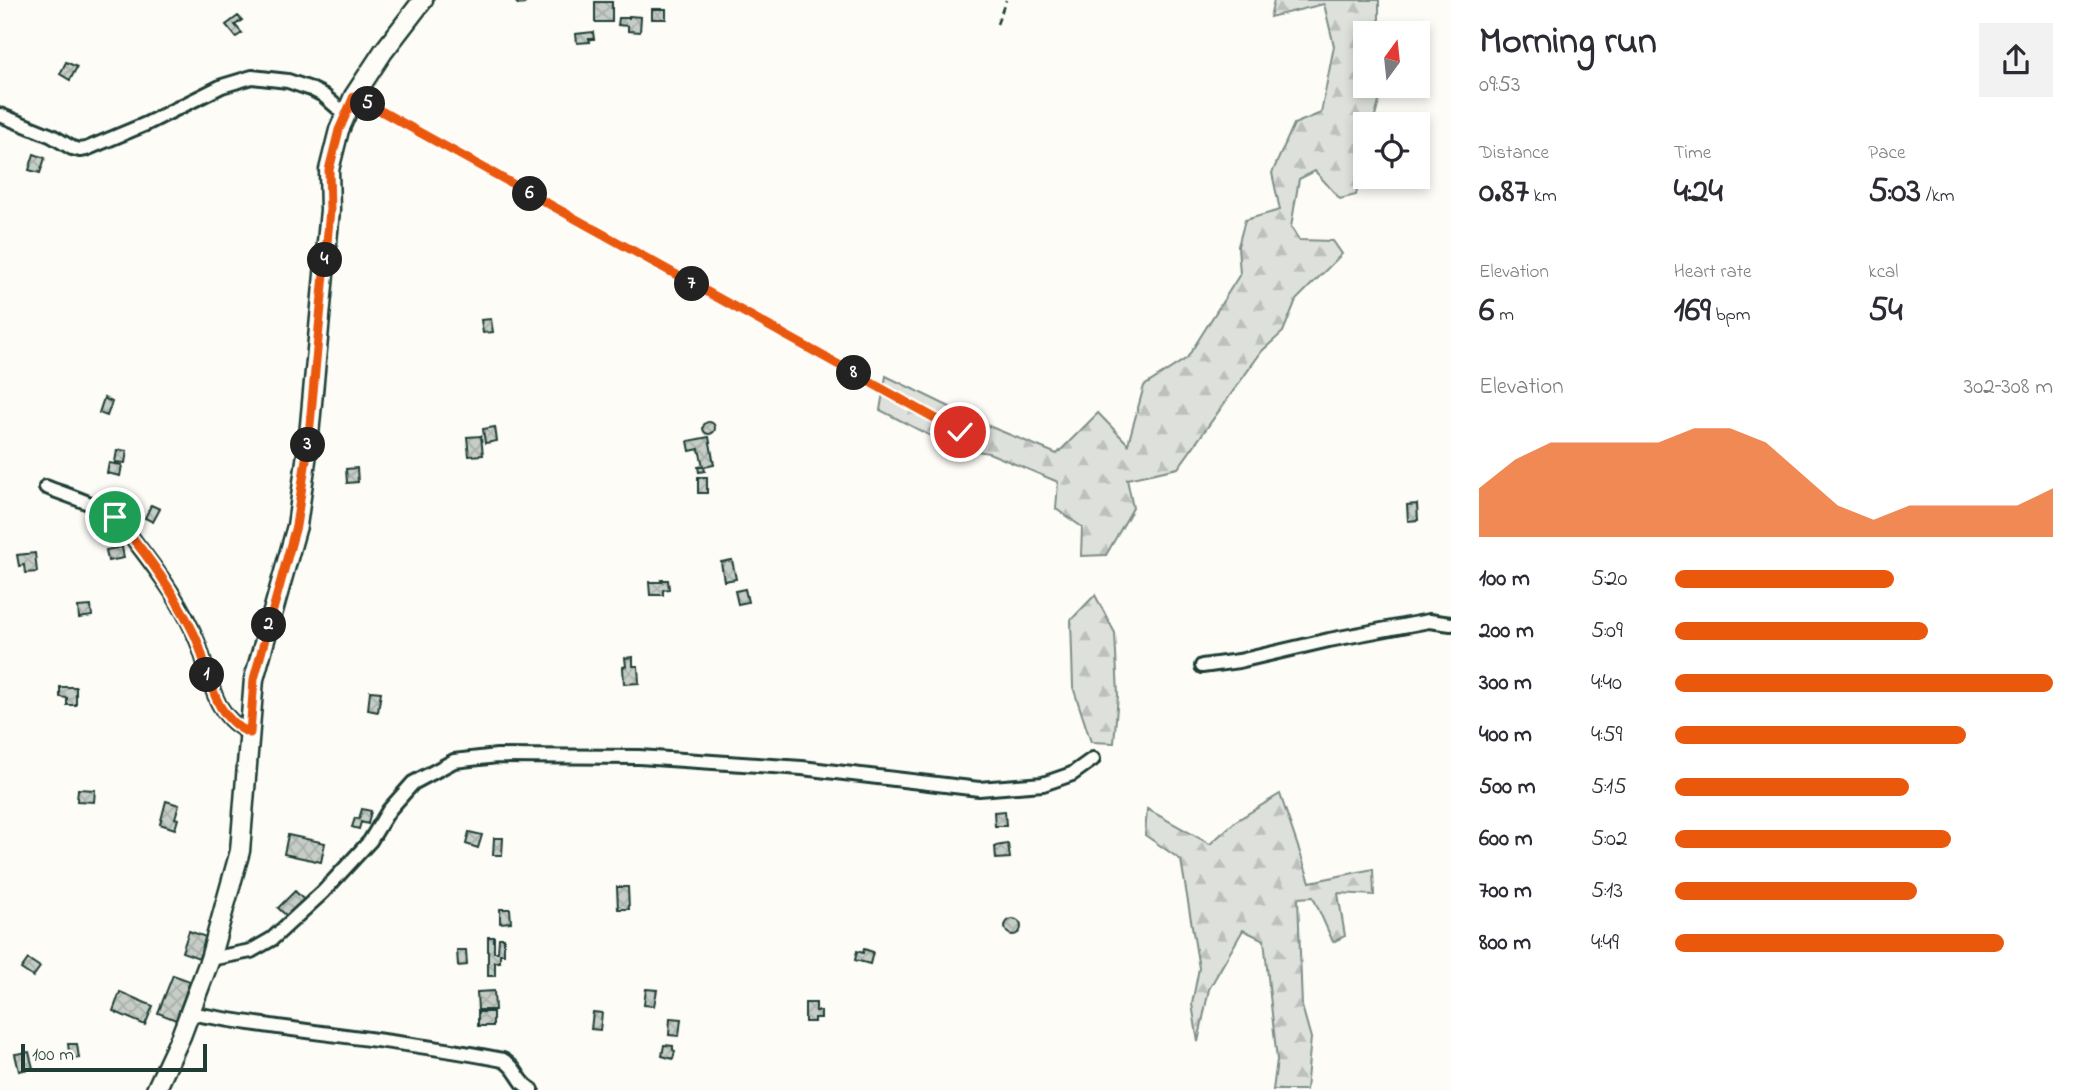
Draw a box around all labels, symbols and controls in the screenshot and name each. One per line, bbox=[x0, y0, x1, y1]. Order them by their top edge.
text: Morning run bbox=[1479, 15, 1657, 71]
north arrow bbox=[1353, 21, 1430, 98]
map controls bbox=[1353, 21, 1430, 189]
button: share bbox=[1979, 23, 2053, 97]
text: 09:53 bbox=[1479, 69, 1520, 102]
pin: 5 bbox=[350, 86, 386, 122]
text: 5 bbox=[362, 90, 373, 117]
button: locate bbox=[1353, 112, 1430, 189]
text: Distance bbox=[1479, 140, 1549, 167]
text: Time bbox=[1674, 140, 1711, 167]
text: Pace bbox=[1868, 140, 1905, 167]
text: 0.87 bbox=[1479, 167, 1529, 218]
text: 4:24 bbox=[1674, 167, 1723, 218]
text: 5:03 bbox=[1868, 167, 1921, 218]
pin: 6 bbox=[512, 176, 548, 212]
text: 6 bbox=[525, 180, 534, 207]
text: km bbox=[1529, 183, 1557, 210]
text: /km bbox=[1921, 183, 1955, 210]
pin: 4 bbox=[308, 243, 342, 278]
text: 4 bbox=[321, 246, 328, 273]
text: Elevation bbox=[1479, 259, 1549, 286]
text: Heart rate bbox=[1674, 259, 1752, 286]
text: kcal bbox=[1868, 259, 1899, 286]
pin: 7 bbox=[674, 266, 710, 302]
text: 7 bbox=[688, 270, 695, 297]
text: 6 bbox=[1479, 286, 1494, 337]
text: 169 bbox=[1674, 286, 1711, 337]
text: 54 bbox=[1868, 286, 1903, 337]
text: m bbox=[1494, 302, 1514, 329]
text: bpm bbox=[1711, 302, 1751, 329]
pin: 8 bbox=[836, 356, 872, 390]
text: 8 bbox=[850, 359, 857, 386]
text: Elevation bbox=[1479, 371, 1564, 404]
text: 302–308 m bbox=[1964, 371, 2053, 404]
pin bbox=[930, 402, 990, 462]
icon: check bbox=[941, 413, 979, 451]
pin: 3 bbox=[290, 428, 326, 462]
text: 3 bbox=[304, 431, 311, 458]
pin bbox=[85, 487, 145, 547]
icon: arrive bbox=[96, 498, 134, 536]
text: 100 m bbox=[1479, 563, 1530, 596]
text: 5:20 bbox=[1591, 563, 1627, 596]
pin: 2 bbox=[252, 608, 286, 642]
text: 2 bbox=[264, 611, 273, 638]
text: 200 m bbox=[1479, 615, 1534, 648]
text: 5:09 bbox=[1591, 615, 1623, 648]
pin: 1 bbox=[190, 658, 224, 692]
text: 1 bbox=[203, 661, 210, 688]
text: 300 m bbox=[1479, 667, 1532, 700]
text: 4:40 bbox=[1591, 667, 1622, 700]
text: 400 m bbox=[1479, 719, 1532, 752]
text: 4:59 bbox=[1591, 719, 1623, 752]
text: 500 m bbox=[1479, 771, 1536, 804]
text: 5:15 bbox=[1591, 771, 1627, 804]
text: 600 m bbox=[1479, 823, 1533, 856]
text: 5:02 bbox=[1591, 823, 1627, 856]
text: 700 m bbox=[1479, 875, 1532, 908]
text: 5:13 bbox=[1591, 875, 1623, 908]
text: 800 m bbox=[1479, 927, 1531, 960]
text: 4:49 bbox=[1591, 927, 1619, 960]
scale bar bbox=[21, 1041, 206, 1073]
text: 100 m bbox=[32, 1042, 74, 1069]

